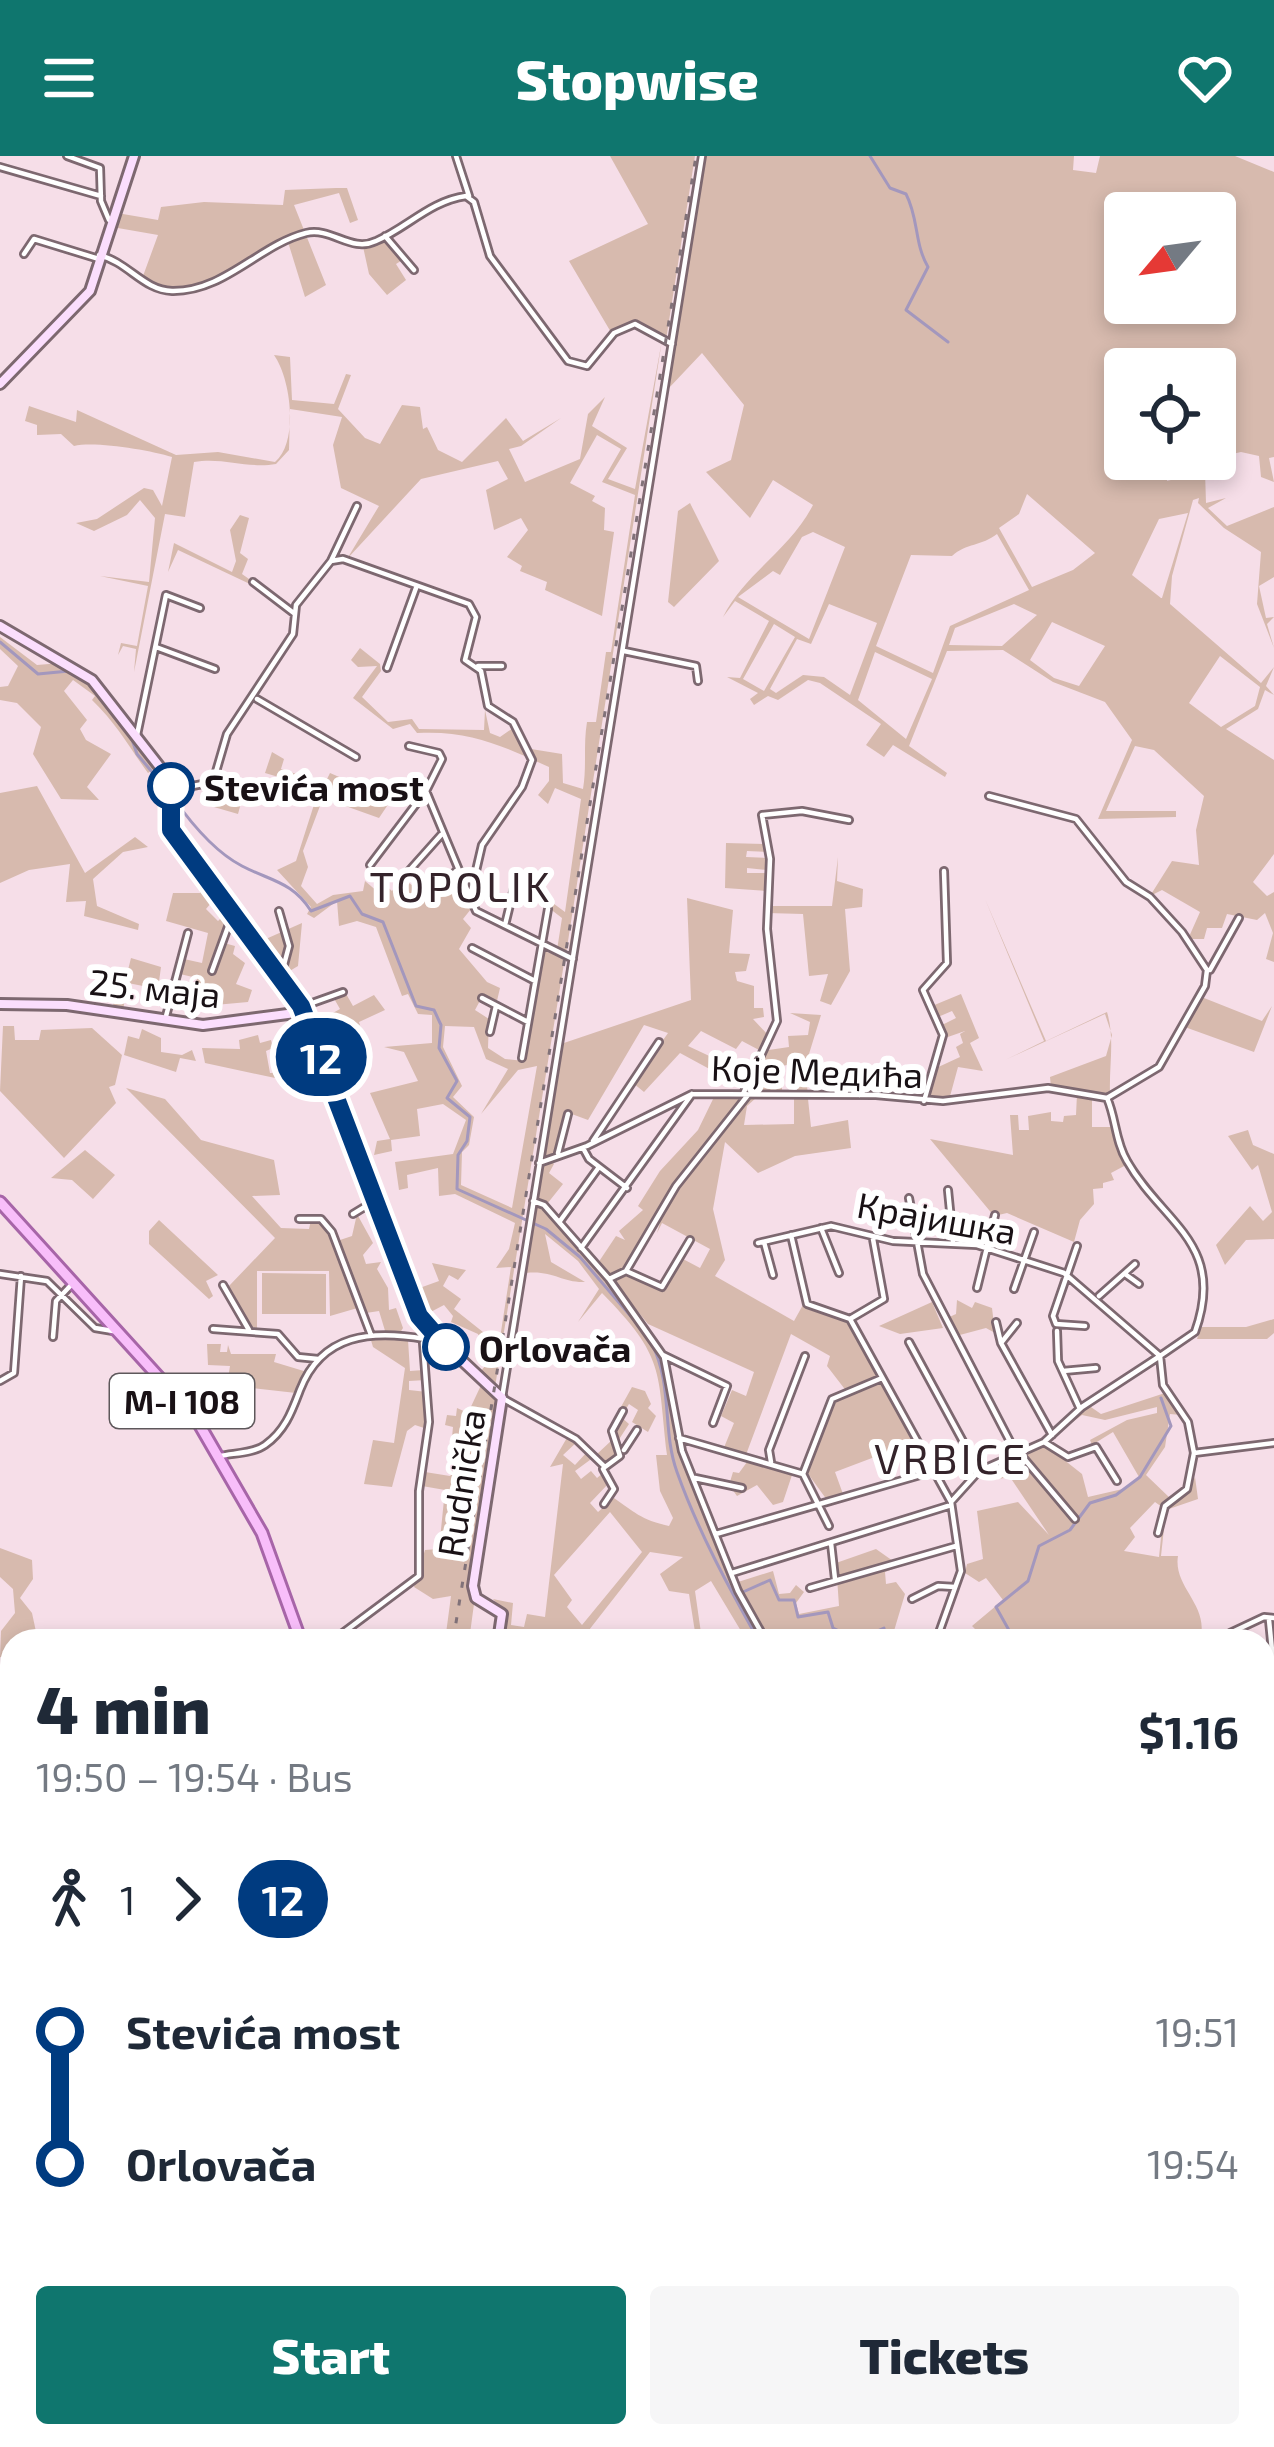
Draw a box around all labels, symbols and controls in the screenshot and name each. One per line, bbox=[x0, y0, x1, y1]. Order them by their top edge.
icon: menu bbox=[36, 45, 102, 111]
icon: heart bbox=[1172, 45, 1238, 111]
text: Stopwise bbox=[515, 46, 759, 111]
north arrow bbox=[1104, 192, 1236, 324]
map controls bbox=[1104, 192, 1236, 480]
button: locate bbox=[1104, 348, 1236, 480]
marker: Stevića most bbox=[149, 764, 193, 808]
place label: Stevića most bbox=[204, 765, 424, 808]
district label: TOPOLIK bbox=[369, 860, 553, 910]
street label: 25. маја bbox=[87, 959, 223, 1015]
line badge: 12 bbox=[267, 1018, 375, 1096]
text: 12 bbox=[300, 1032, 342, 1082]
street label: Које Медића bbox=[710, 1045, 924, 1095]
street label: Крајишка bbox=[854, 1182, 1020, 1252]
marker: Orlovača bbox=[424, 1325, 468, 1369]
place label: Orlovača bbox=[479, 1326, 631, 1369]
road number: M-I 108 bbox=[110, 1374, 254, 1428]
street label: Rudnička bbox=[427, 1406, 493, 1560]
district label: VRBICE bbox=[874, 1432, 1028, 1482]
text: 4 min bbox=[36, 1668, 211, 1747]
text: $1.16 bbox=[1138, 1704, 1239, 1758]
text: 19:50 – 19:54 · Bus bbox=[36, 1753, 353, 1800]
icon: walk bbox=[36, 1866, 102, 1932]
icon: forward bbox=[154, 1866, 220, 1932]
text: 12 bbox=[262, 1874, 304, 1924]
text: 1 bbox=[120, 1876, 136, 1923]
text: Stevića most bbox=[126, 2004, 401, 2058]
text: 19:51 bbox=[1156, 2008, 1239, 2055]
text: Orlovača bbox=[126, 2136, 316, 2190]
text: 19:54 bbox=[1147, 2140, 1239, 2187]
button: Start bbox=[36, 2286, 626, 2424]
button: Tickets bbox=[650, 2286, 1239, 2424]

